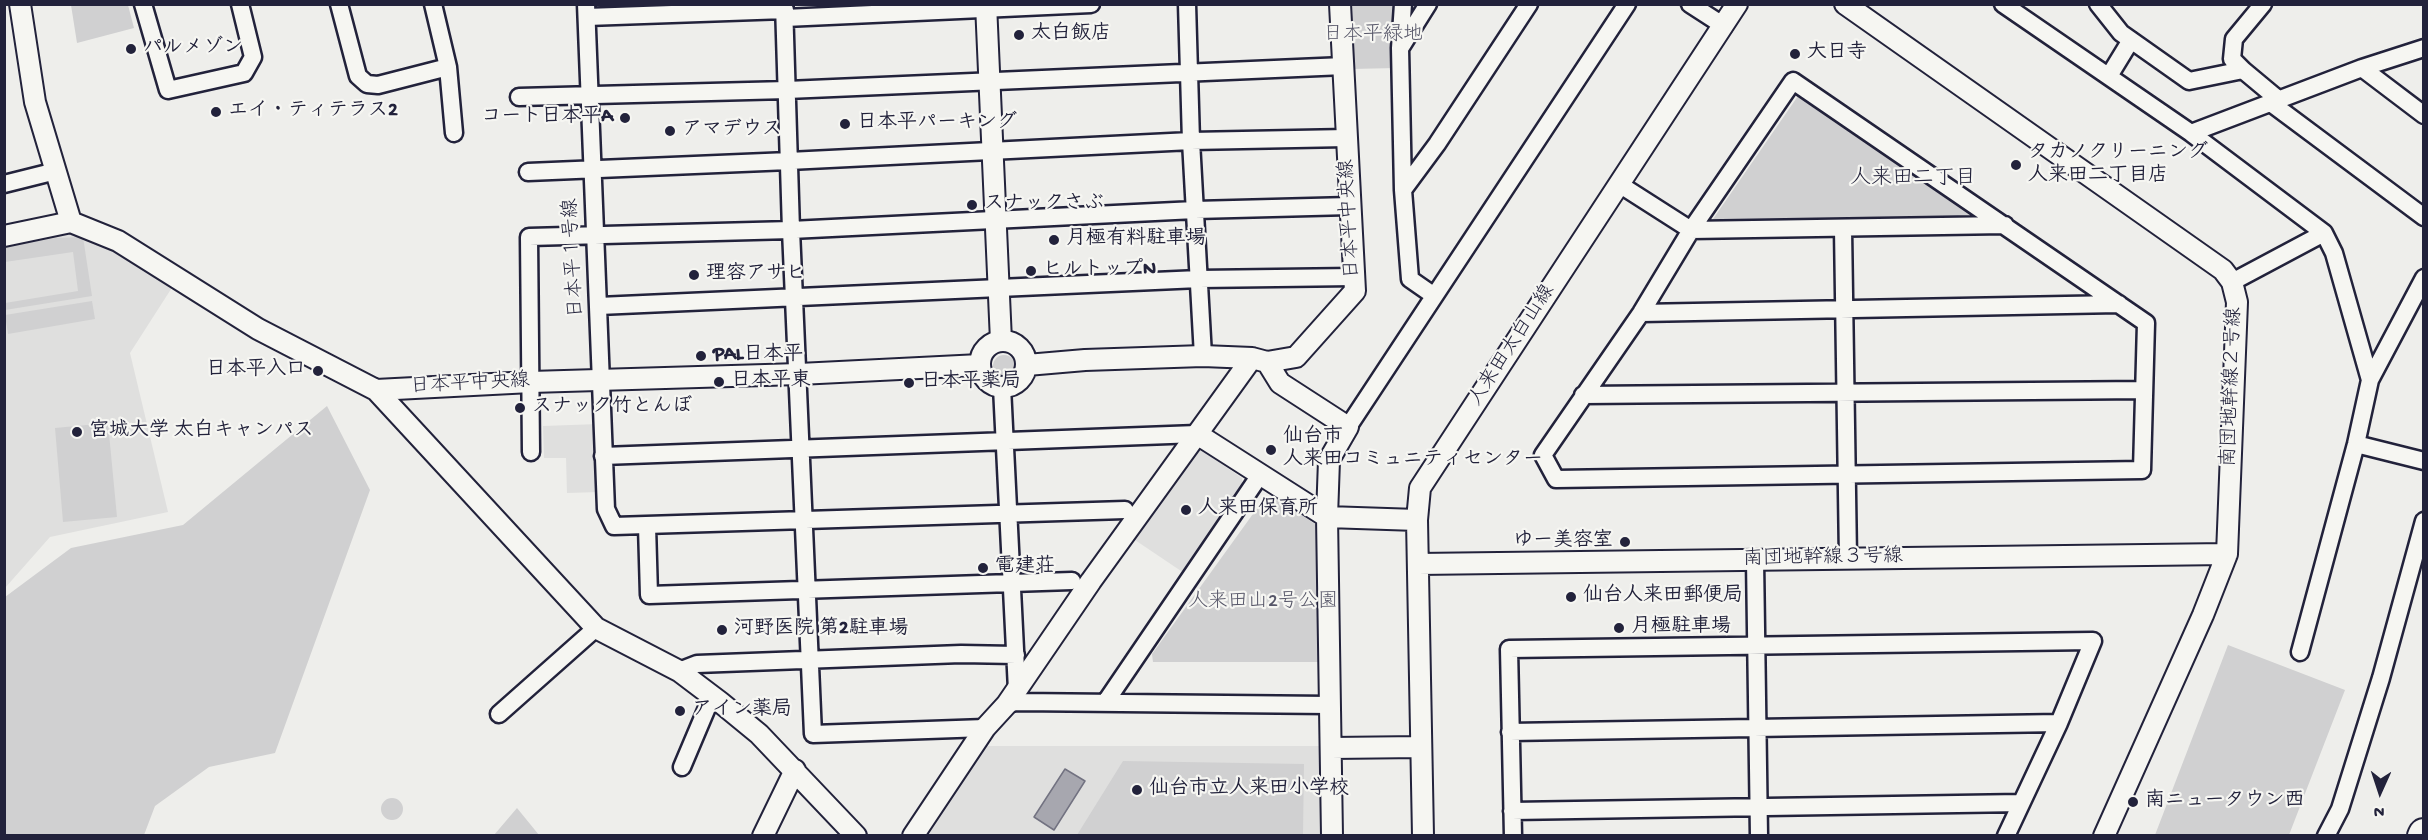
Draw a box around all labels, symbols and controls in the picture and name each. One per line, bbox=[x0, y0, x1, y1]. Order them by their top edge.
place label: 太白飯店 bbox=[1031, 23, 1111, 47]
park label: 日本平緑地 bbox=[1323, 24, 1423, 48]
marker: 太白飯店 bbox=[1012, 28, 1026, 42]
place label: パルメゾン bbox=[143, 37, 243, 61]
marker: パルメゾン bbox=[124, 42, 138, 56]
place label: 大日寺 bbox=[1807, 42, 1867, 66]
marker: 大日寺 bbox=[1788, 47, 1802, 61]
place label: エイ・ティテラス2 bbox=[228, 100, 398, 124]
marker: エイ・ティテラス2 bbox=[209, 105, 223, 119]
place label: コート日本平A bbox=[481, 106, 613, 130]
marker: コート日本平A bbox=[618, 111, 632, 125]
place label: 日本平パーキング bbox=[857, 112, 1017, 136]
marker: 日本平パーキング bbox=[838, 117, 852, 131]
place label: アマデウス bbox=[682, 119, 782, 143]
marker: アマデウス bbox=[663, 124, 677, 138]
place label: タカノクリーニング 人来田二丁目店 bbox=[2028, 142, 2208, 189]
street label: 日本平中央線 bbox=[1336, 158, 1366, 280]
marker: タカノクリーニング 人来田二丁目店 bbox=[2009, 158, 2023, 172]
district label: 人来田二丁目 bbox=[1850, 167, 1976, 193]
place label: スナックさぶ bbox=[984, 193, 1104, 217]
street label: 日本平１号線 bbox=[560, 197, 590, 319]
marker: スナックさぶ bbox=[965, 198, 979, 212]
place label: 月極有料駐車場 bbox=[1066, 228, 1206, 252]
marker: 月極有料駐車場 bbox=[1047, 233, 1061, 247]
place label: ヒルトップN bbox=[1043, 259, 1156, 283]
place label: 理容アサヒ bbox=[706, 263, 806, 287]
marker: ヒルトップN bbox=[1024, 264, 1038, 278]
marker: 理容アサヒ bbox=[687, 268, 701, 282]
street label: 人来田太白山線 bbox=[1465, 281, 1561, 411]
street label: 南団地幹線２号線 bbox=[2218, 307, 2248, 467]
place label: PAL日本平 bbox=[713, 344, 803, 368]
marker: PAL日本平 bbox=[694, 349, 708, 363]
place label: 日本平入口 bbox=[206, 359, 306, 383]
marker: 日本平入口 bbox=[311, 364, 325, 378]
street label: 日本平中央線 bbox=[409, 370, 531, 400]
place label: 日本平東 bbox=[731, 370, 811, 394]
place label: 日本平薬局 bbox=[921, 371, 1021, 395]
marker: 日本平東 bbox=[712, 375, 726, 389]
marker: 日本平薬局 bbox=[902, 376, 916, 390]
place label: スナック竹とんぼ bbox=[532, 396, 692, 420]
marker: スナック竹とんぼ bbox=[513, 401, 527, 415]
place label: 宮城大学 太白キャンパス bbox=[89, 420, 314, 444]
marker: 宮城大学 太白キャンパス bbox=[70, 425, 84, 439]
place label: 仙台市 人来田コミュニティセンター bbox=[1283, 426, 1543, 473]
marker: 仙台市 人来田コミュニティセンター bbox=[1264, 443, 1278, 457]
place label: 人来田保育所 bbox=[1198, 498, 1318, 522]
marker: 人来田保育所 bbox=[1179, 503, 1193, 517]
place label: ゆー美容室 bbox=[1513, 530, 1613, 554]
marker: ゆー美容室 bbox=[1618, 535, 1632, 549]
street label: 南団地幹線３号線 bbox=[1743, 546, 1903, 572]
place label: 電建荘 bbox=[995, 556, 1055, 580]
marker: 電建荘 bbox=[976, 561, 990, 575]
place label: 仙台人来田郵便局 bbox=[1583, 585, 1743, 609]
marker: 仙台人来田郵便局 bbox=[1564, 590, 1578, 604]
park label: 人来田山2号公園 bbox=[1188, 591, 1338, 615]
place label: 月極駐車場 bbox=[1631, 616, 1731, 640]
place label: 河野医院 第2駐車場 bbox=[734, 618, 909, 642]
marker: 月極駐車場 bbox=[1612, 621, 1626, 635]
marker: 河野医院 第2駐車場 bbox=[715, 623, 729, 637]
place label: アイン薬局 bbox=[692, 699, 792, 723]
marker: アイン薬局 bbox=[673, 704, 687, 718]
north arrow bbox=[2350, 762, 2410, 822]
place label: 仙台市立人来田小学校 bbox=[1149, 778, 1349, 802]
marker: 仙台市立人来田小学校 bbox=[1130, 783, 1144, 797]
place label: 南ニュータウン西 bbox=[2145, 790, 2305, 814]
marker: 南ニュータウン西 bbox=[2126, 795, 2140, 809]
text: N bbox=[2373, 801, 2385, 820]

